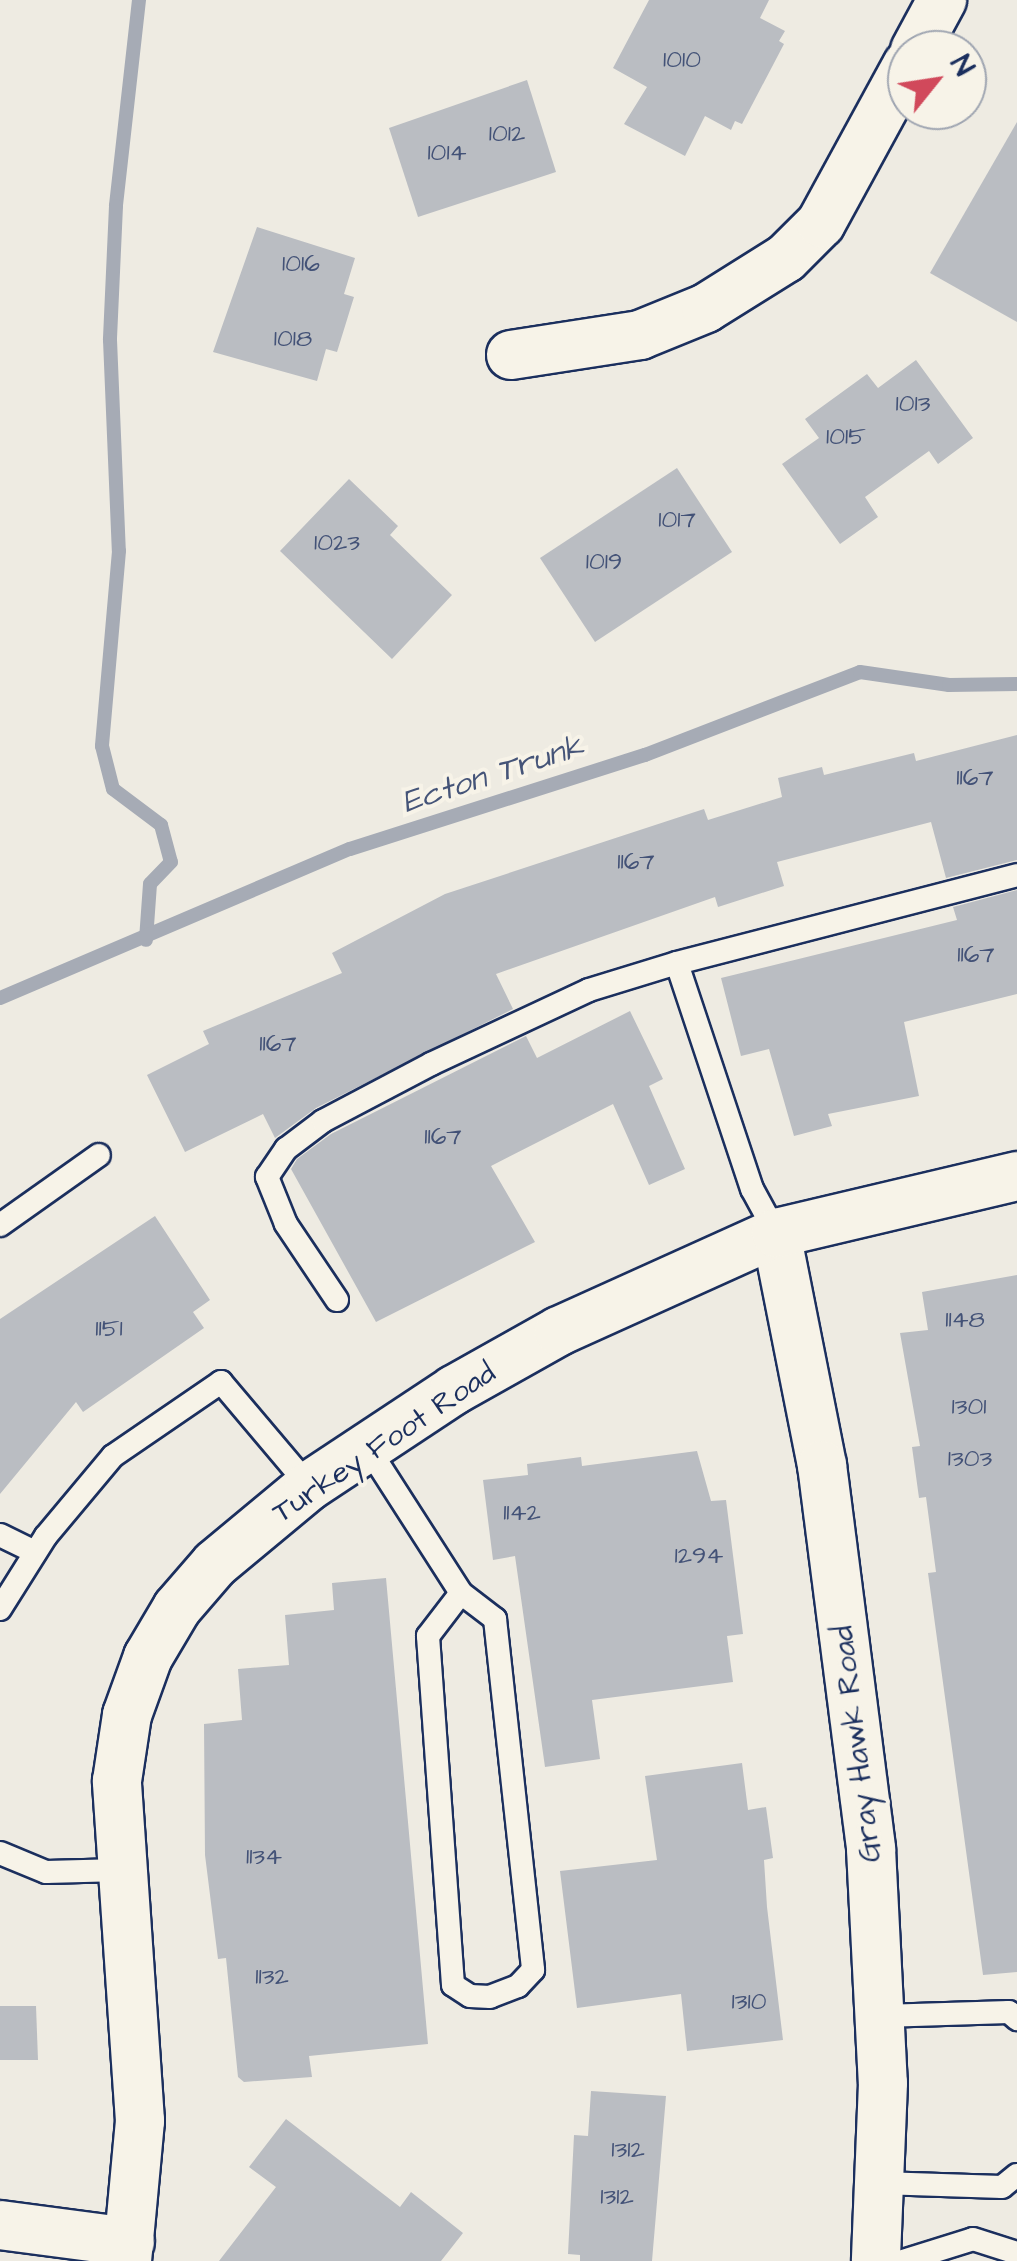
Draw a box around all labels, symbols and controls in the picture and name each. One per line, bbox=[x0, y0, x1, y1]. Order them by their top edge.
north arrow bbox=[887, 30, 987, 130]
house number: 1010 bbox=[663, 45, 701, 75]
text: N bbox=[940, 48, 983, 83]
house number: 1012 bbox=[489, 119, 525, 149]
house number: 1014 bbox=[427, 138, 467, 168]
house number: 1016 bbox=[282, 249, 320, 279]
house number: 1018 bbox=[274, 324, 312, 354]
house number: 1013 bbox=[896, 389, 930, 419]
house number: 1015 bbox=[826, 422, 866, 452]
house number: 1017 bbox=[658, 505, 696, 535]
house number: 1023 bbox=[314, 528, 360, 558]
house number: 1019 bbox=[586, 547, 622, 577]
water label: Ecton Trunk bbox=[397, 728, 589, 822]
house number: 1167 bbox=[956, 763, 994, 793]
house number: 1167 bbox=[617, 847, 655, 877]
house number: 1167 bbox=[957, 940, 995, 970]
house number: 1167 bbox=[259, 1029, 297, 1059]
house number: 1167 bbox=[424, 1122, 462, 1152]
house number: 1148 bbox=[945, 1305, 985, 1335]
house number: 1151 bbox=[95, 1314, 123, 1344]
street label: Turkey Foot Road bbox=[266, 1355, 502, 1531]
house number: 1301 bbox=[952, 1392, 986, 1422]
house number: 1303 bbox=[948, 1444, 992, 1474]
house number: 1142 bbox=[503, 1498, 541, 1528]
house number: 1294 bbox=[675, 1541, 723, 1571]
street label: Gray Hawk Road bbox=[825, 1624, 889, 1864]
house number: 1134 bbox=[246, 1842, 282, 1872]
house number: 1132 bbox=[255, 1962, 289, 1992]
house number: 1310 bbox=[732, 1987, 766, 2017]
house number: 1312 bbox=[611, 2135, 645, 2165]
house number: 1312 bbox=[600, 2182, 634, 2212]

